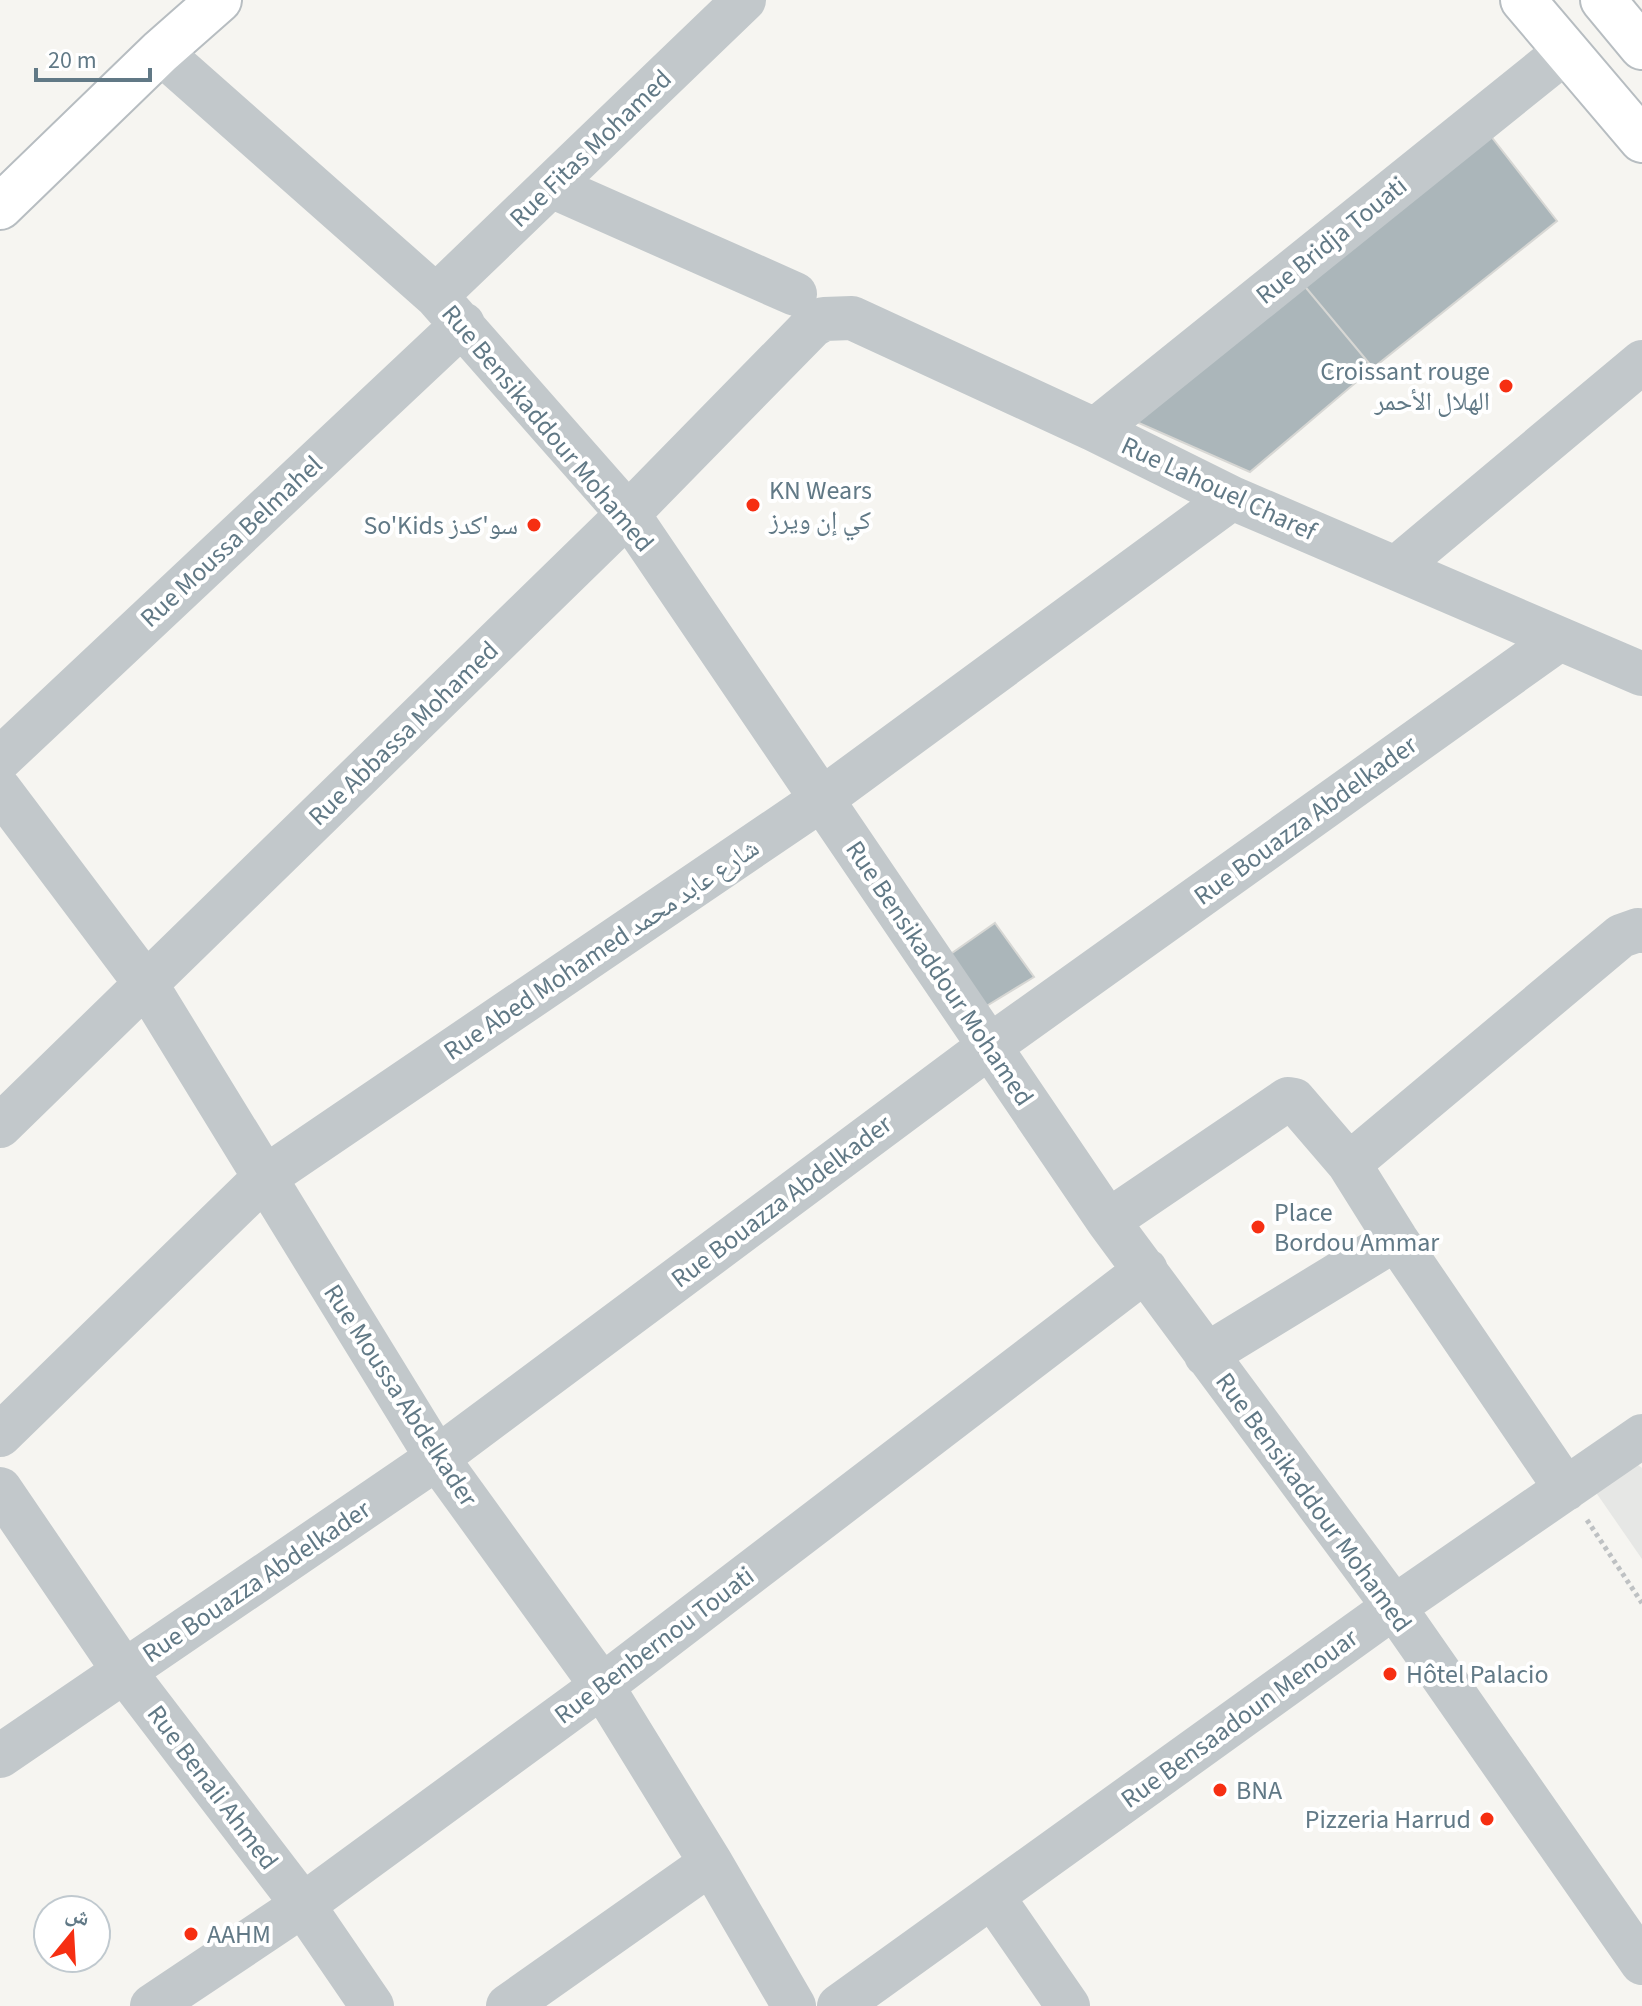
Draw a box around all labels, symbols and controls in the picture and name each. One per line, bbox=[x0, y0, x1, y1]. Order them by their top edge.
scale bar bbox=[36, 32, 150, 82]
text: 20 m bbox=[48, 43, 97, 78]
street label: Rue Fitas Mohamed bbox=[501, 61, 680, 236]
street label: Rue Bridja Touati bbox=[1248, 168, 1415, 313]
street label: Rue Bensikaddour Mohamed bbox=[433, 297, 662, 560]
place label: Croissant rouge الهلال الأحمر bbox=[1320, 353, 1490, 420]
marker: Croissant rouge الهلال الأحمر bbox=[1497, 377, 1515, 395]
street label: Rue Lahouel Charef bbox=[1115, 427, 1324, 550]
street label: Rue Moussa Belmahel bbox=[132, 447, 331, 636]
place label: KN Wears كي إن ويرز bbox=[768, 472, 872, 541]
marker: KN Wears كي إن ويرز bbox=[744, 496, 762, 514]
place label: So'Kids سو'كدز bbox=[363, 507, 518, 544]
marker: So'Kids سو'كدز bbox=[525, 516, 543, 534]
street label: Rue Abbassa Mohamed bbox=[300, 633, 507, 834]
street label: Rue Bouazza Abdelkader bbox=[1186, 726, 1425, 914]
street label: Rue Abed Mohamed شارع عابد محمد bbox=[436, 830, 767, 1069]
street label: Rue Bensikaddour Mohamed bbox=[837, 833, 1042, 1113]
street label: Rue Bouazza Abdelkader bbox=[663, 1105, 900, 1297]
place label: Place Bordou Ammar bbox=[1274, 1194, 1440, 1261]
marker: Place Bordou Ammar bbox=[1249, 1218, 1267, 1236]
street label: Rue Moussa Abdelkader bbox=[315, 1277, 487, 1515]
street label: Rue Bensikaddour Mohamed bbox=[1207, 1365, 1421, 1640]
street label: Rue Bouazza Abdelkader bbox=[135, 1491, 379, 1672]
street label: Rue Benbernou Touati bbox=[547, 1558, 762, 1733]
street label: Rue Bensaadoun Menouar bbox=[1113, 1619, 1366, 1817]
place label: Hôtel Palacio bbox=[1406, 1656, 1549, 1693]
marker: Hôtel Palacio bbox=[1381, 1665, 1399, 1683]
street label: Rue Benali Ahmed bbox=[138, 1697, 287, 1877]
place label: BNA bbox=[1236, 1772, 1283, 1809]
marker: BNA bbox=[1211, 1781, 1229, 1799]
place label: Pizzeria Harrud bbox=[1305, 1801, 1471, 1838]
marker: Pizzeria Harrud bbox=[1478, 1810, 1496, 1828]
north arrow bbox=[32, 1894, 112, 1974]
text: ش bbox=[62, 1897, 94, 1935]
place label: AAHM bbox=[207, 1916, 271, 1953]
marker: AAHM bbox=[182, 1925, 200, 1943]

